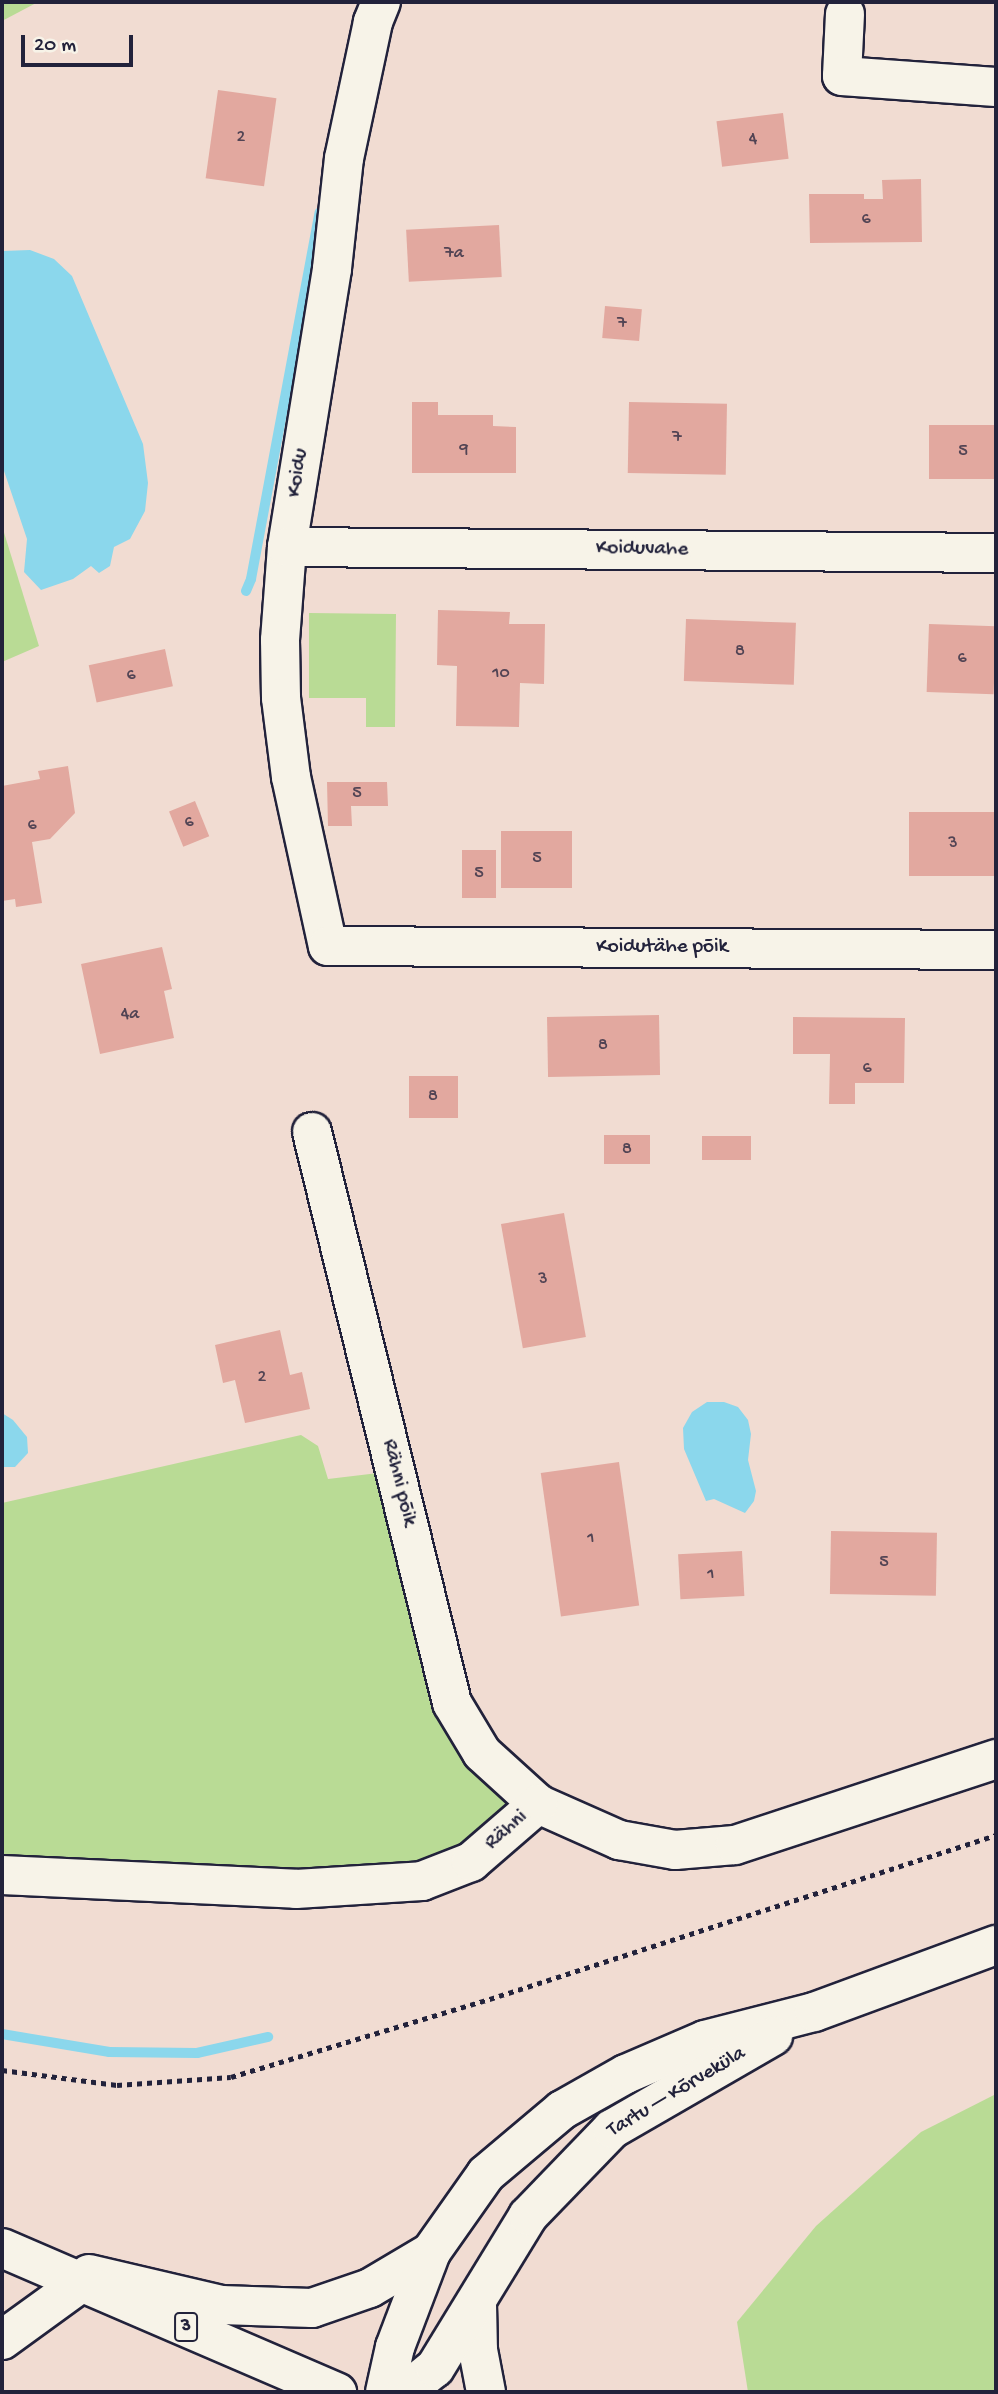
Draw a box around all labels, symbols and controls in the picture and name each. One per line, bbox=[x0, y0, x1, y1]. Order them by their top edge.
scale bar bbox=[24, 21, 136, 65]
text: 20 m bbox=[34, 34, 76, 59]
house number: 2 bbox=[237, 127, 245, 149]
house number: 4 bbox=[749, 129, 757, 151]
house number: 6 bbox=[861, 209, 871, 231]
house number: 7a bbox=[444, 243, 464, 265]
house number: 7 bbox=[617, 313, 627, 335]
house number: 7 bbox=[672, 427, 682, 449]
house number: 9 bbox=[459, 439, 469, 461]
house number: 5 bbox=[958, 441, 968, 463]
street label: Koidu bbox=[283, 447, 315, 499]
street label: Koiduvahe bbox=[596, 537, 688, 563]
house number: 8 bbox=[735, 641, 745, 663]
house number: 6 bbox=[957, 648, 967, 670]
house number: 10 bbox=[492, 663, 510, 685]
house number: 6 bbox=[126, 665, 136, 687]
house number: 5 bbox=[352, 783, 362, 805]
house number: 6 bbox=[184, 812, 194, 834]
house number: 6 bbox=[27, 815, 37, 837]
house number: 3 bbox=[948, 833, 958, 855]
house number: 5 bbox=[532, 848, 542, 870]
house number: 5 bbox=[474, 863, 484, 885]
street label: Koidutähe põik bbox=[596, 935, 728, 961]
house number: 4a bbox=[121, 1004, 139, 1026]
house number: 8 bbox=[598, 1035, 608, 1057]
house number: 6 bbox=[862, 1058, 872, 1080]
house number: 8 bbox=[428, 1086, 438, 1108]
house number: 8 bbox=[622, 1139, 632, 1161]
house number: 3 bbox=[538, 1269, 548, 1291]
house number: 2 bbox=[258, 1367, 266, 1389]
street label: Rähni põik bbox=[375, 1437, 421, 1529]
house number: 1 bbox=[587, 1528, 595, 1550]
house number: 5 bbox=[879, 1552, 889, 1574]
house number: 1 bbox=[707, 1564, 715, 1586]
street label: Rähni bbox=[480, 1806, 534, 1856]
street label: Tartu — Kõrveküla bbox=[603, 2042, 751, 2144]
road number: 3 bbox=[174, 2312, 198, 2342]

